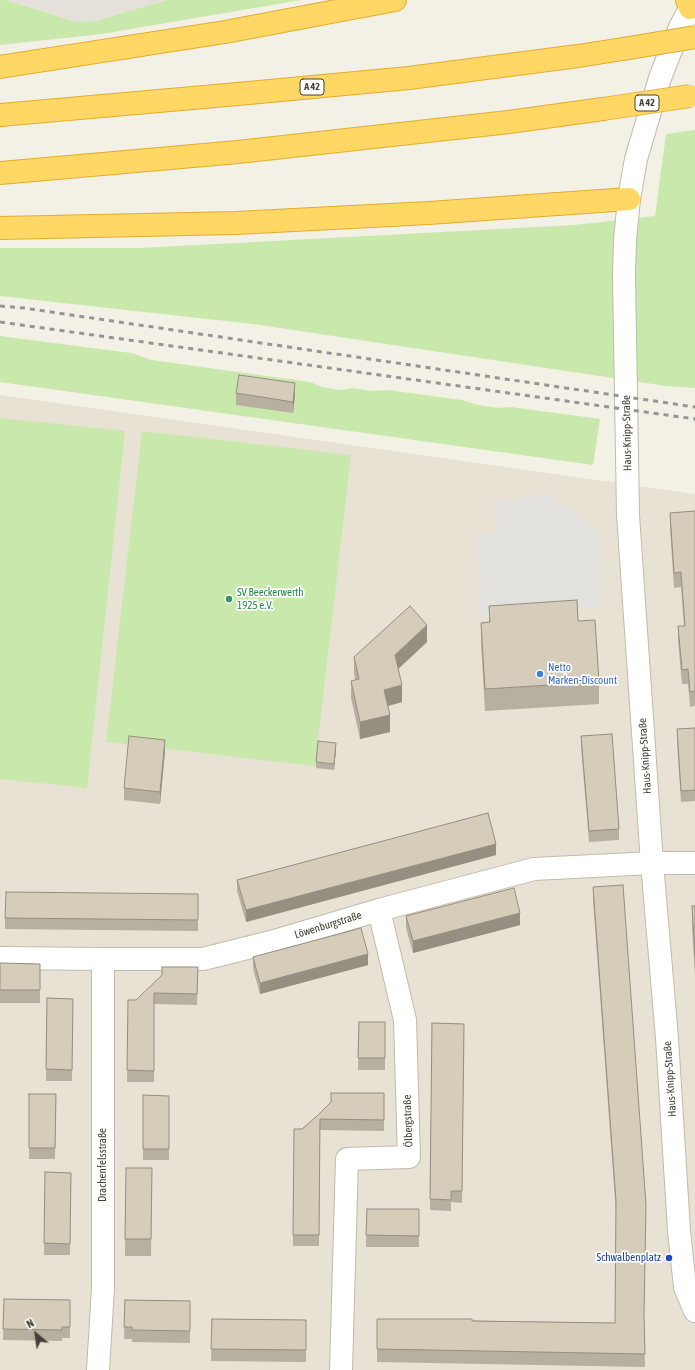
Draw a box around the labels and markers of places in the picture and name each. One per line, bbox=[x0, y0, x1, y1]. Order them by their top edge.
place label: SV Beeckerwerth 1925 e.V. bbox=[237, 586, 304, 612]
marker: SV Beeckerwerth 1925 e.V. bbox=[224, 594, 234, 604]
place label: Netto Marken-Discount bbox=[548, 661, 617, 687]
marker: Netto Marken-Discount bbox=[535, 669, 545, 679]
place label: Schwalbenplatz bbox=[597, 1251, 661, 1265]
marker: Schwalbenplatz bbox=[664, 1253, 674, 1263]

